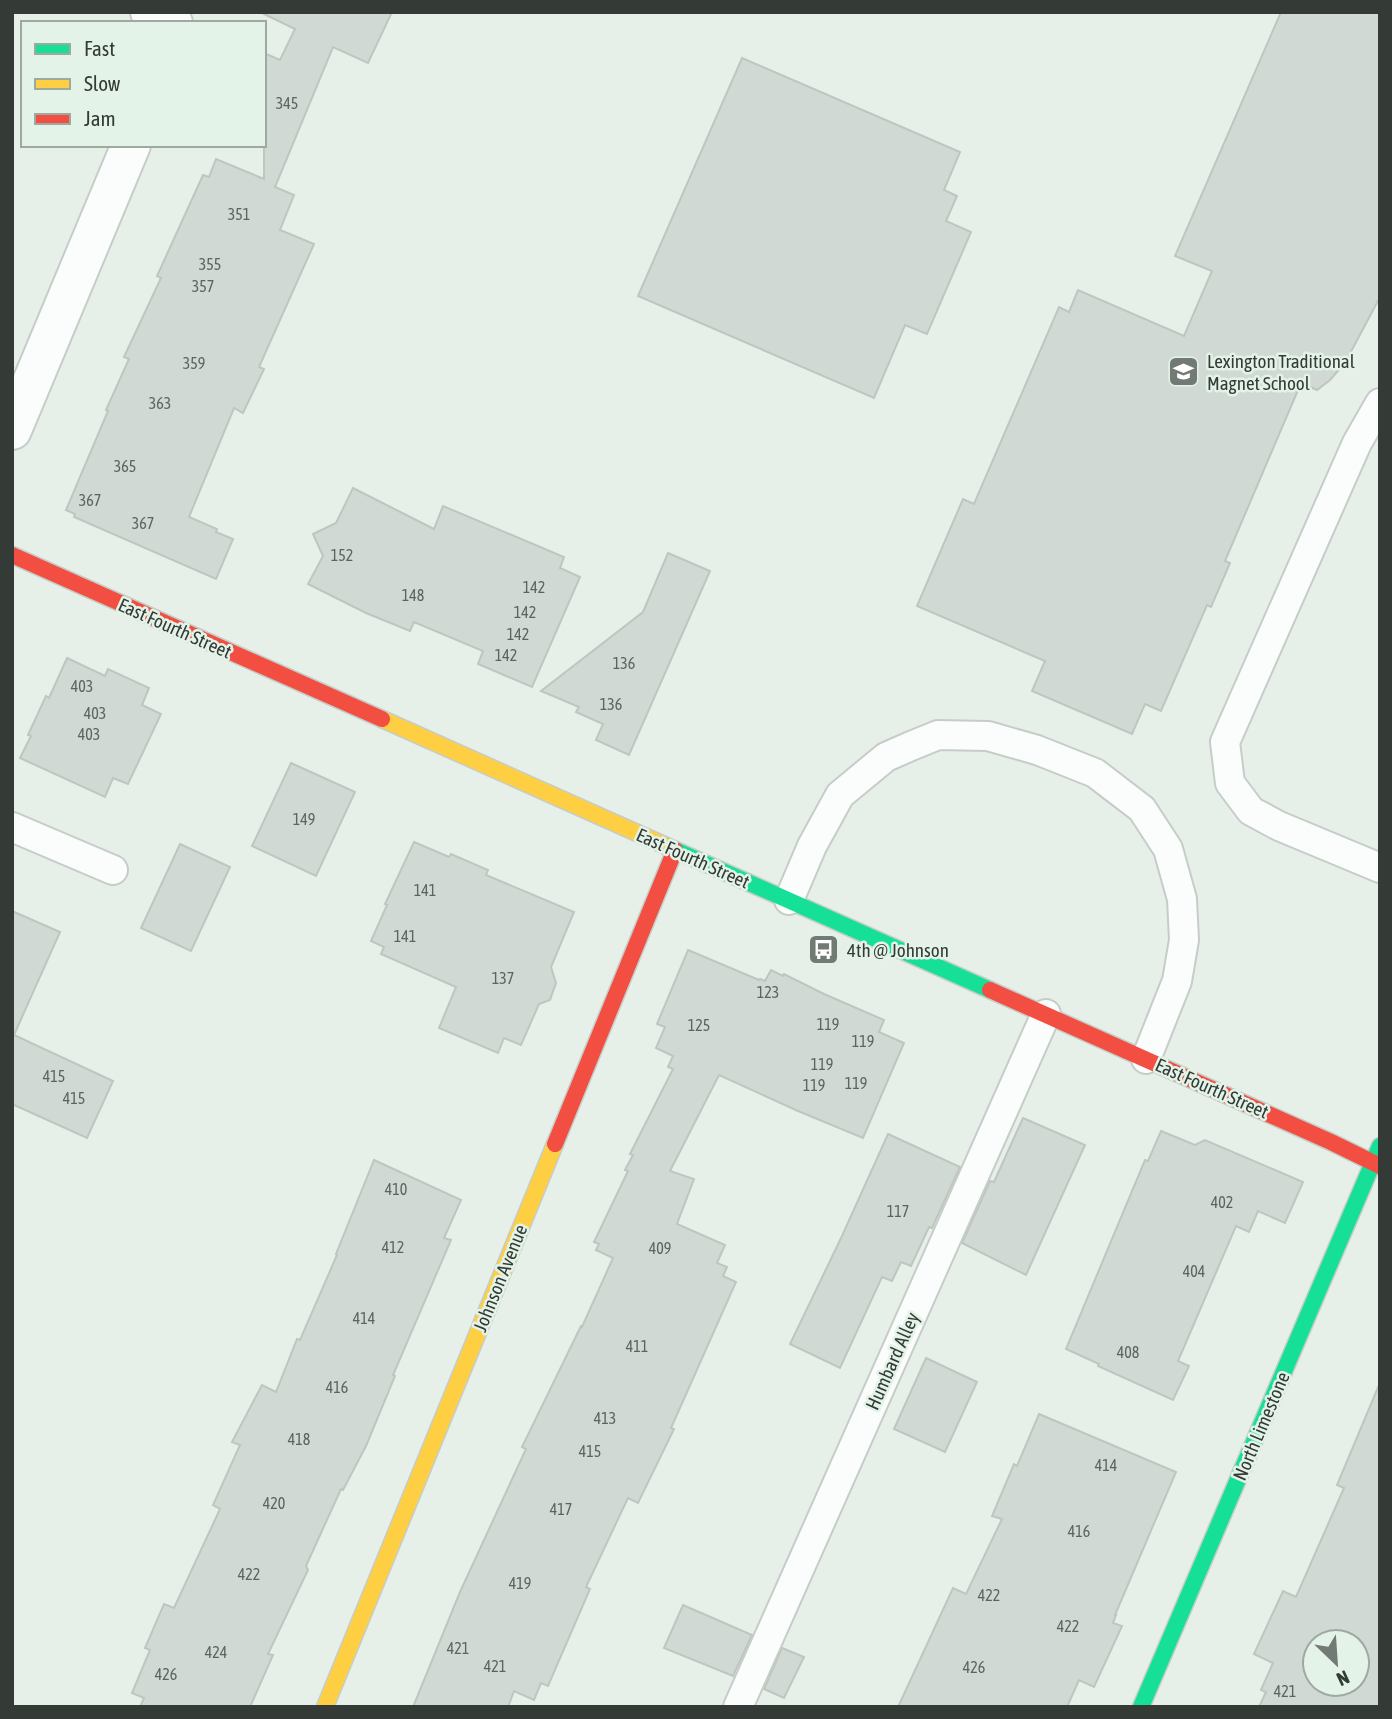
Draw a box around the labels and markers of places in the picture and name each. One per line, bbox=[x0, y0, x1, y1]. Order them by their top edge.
place label: Lexington Traditional Magnet School bbox=[1207, 350, 1355, 394]
school or university icon: Lexington Traditional Magnet School bbox=[1167, 355, 1201, 389]
bus stop icon: 4th @ Johnson bbox=[807, 933, 841, 967]
place label: 4th @ Johnson bbox=[847, 939, 949, 961]

